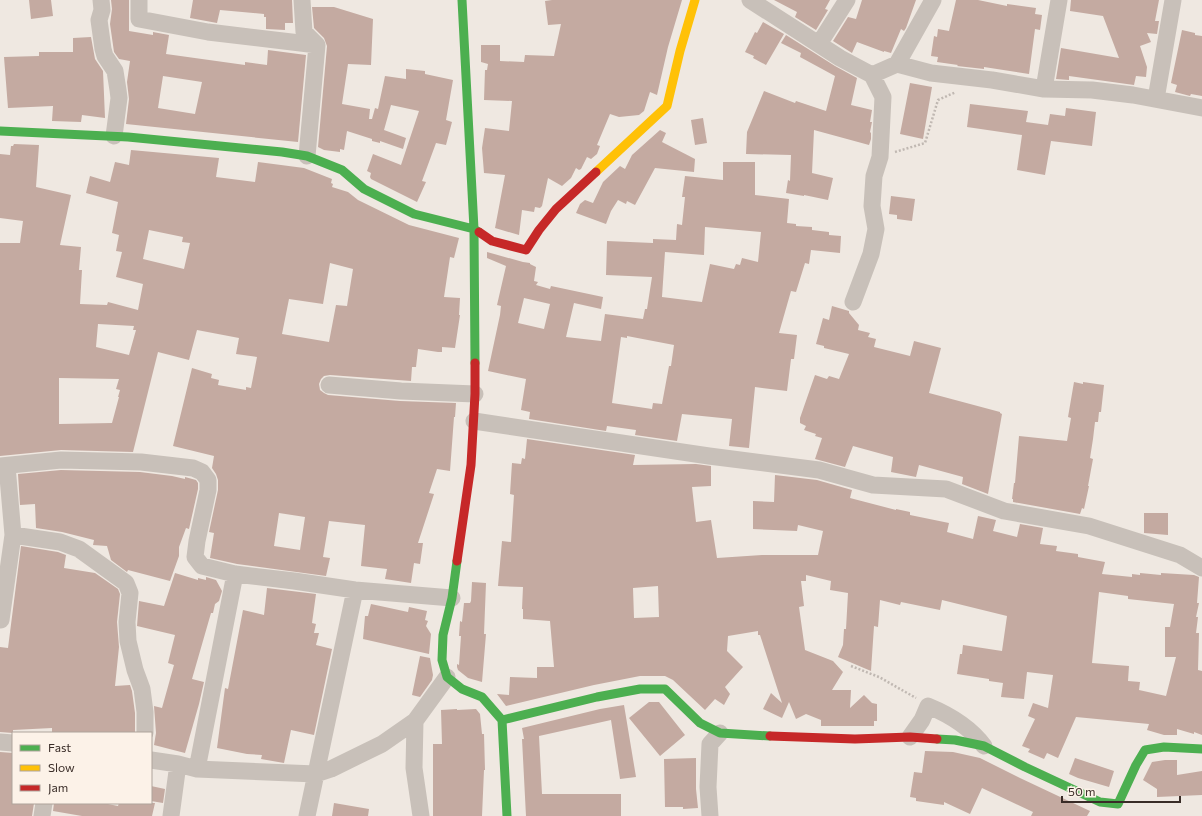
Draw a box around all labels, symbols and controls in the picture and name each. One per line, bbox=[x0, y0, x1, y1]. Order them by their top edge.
legend bbox=[12, 732, 152, 804]
text: Fast bbox=[48, 740, 71, 754]
text: Slow bbox=[48, 760, 75, 774]
scale bar bbox=[1062, 778, 1180, 804]
text: Jam bbox=[48, 780, 68, 795]
text: 50 m bbox=[1068, 784, 1096, 798]

